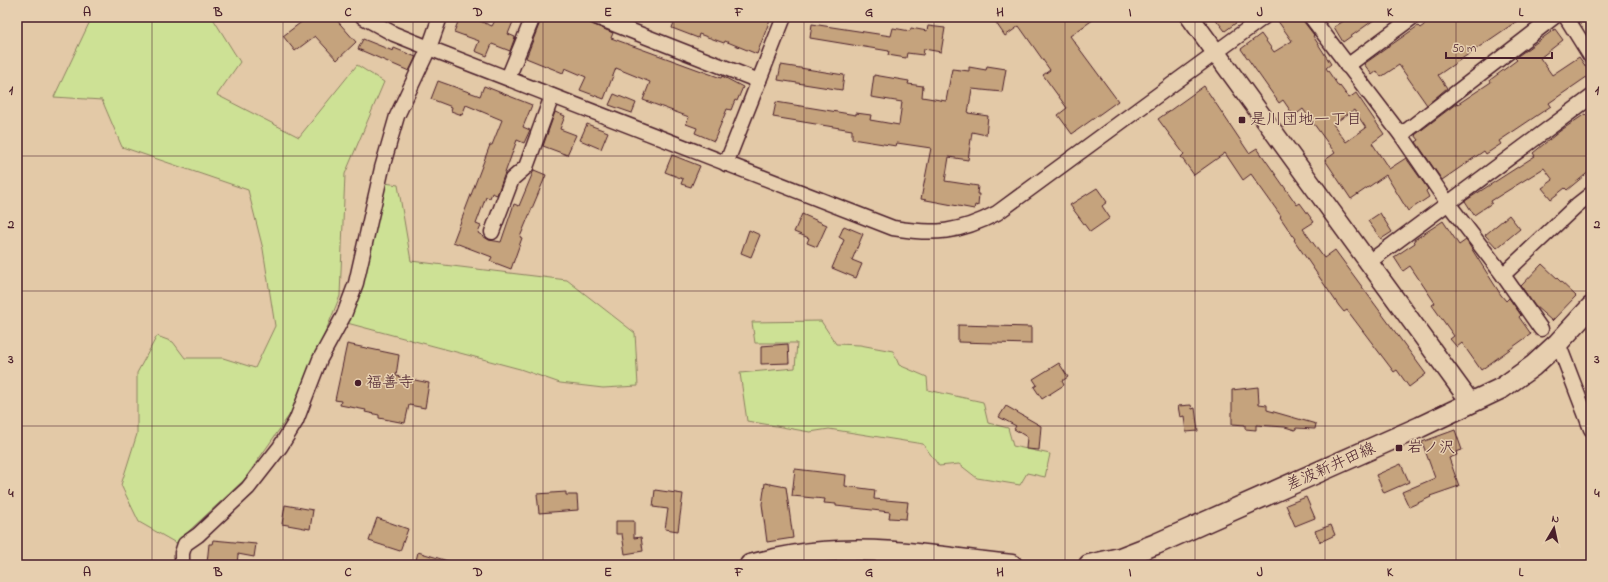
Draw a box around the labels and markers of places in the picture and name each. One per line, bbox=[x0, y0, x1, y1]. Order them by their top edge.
place label: 是川団地一丁目 bbox=[1250, 108, 1362, 132]
marker: 是川団地一丁目 bbox=[1237, 115, 1247, 125]
place label: 福善寺 bbox=[366, 371, 414, 395]
marker: 福善寺 bbox=[353, 378, 363, 388]
place label: 岩ノ沢 bbox=[1407, 436, 1455, 460]
marker: 岩ノ沢 bbox=[1394, 443, 1404, 453]

